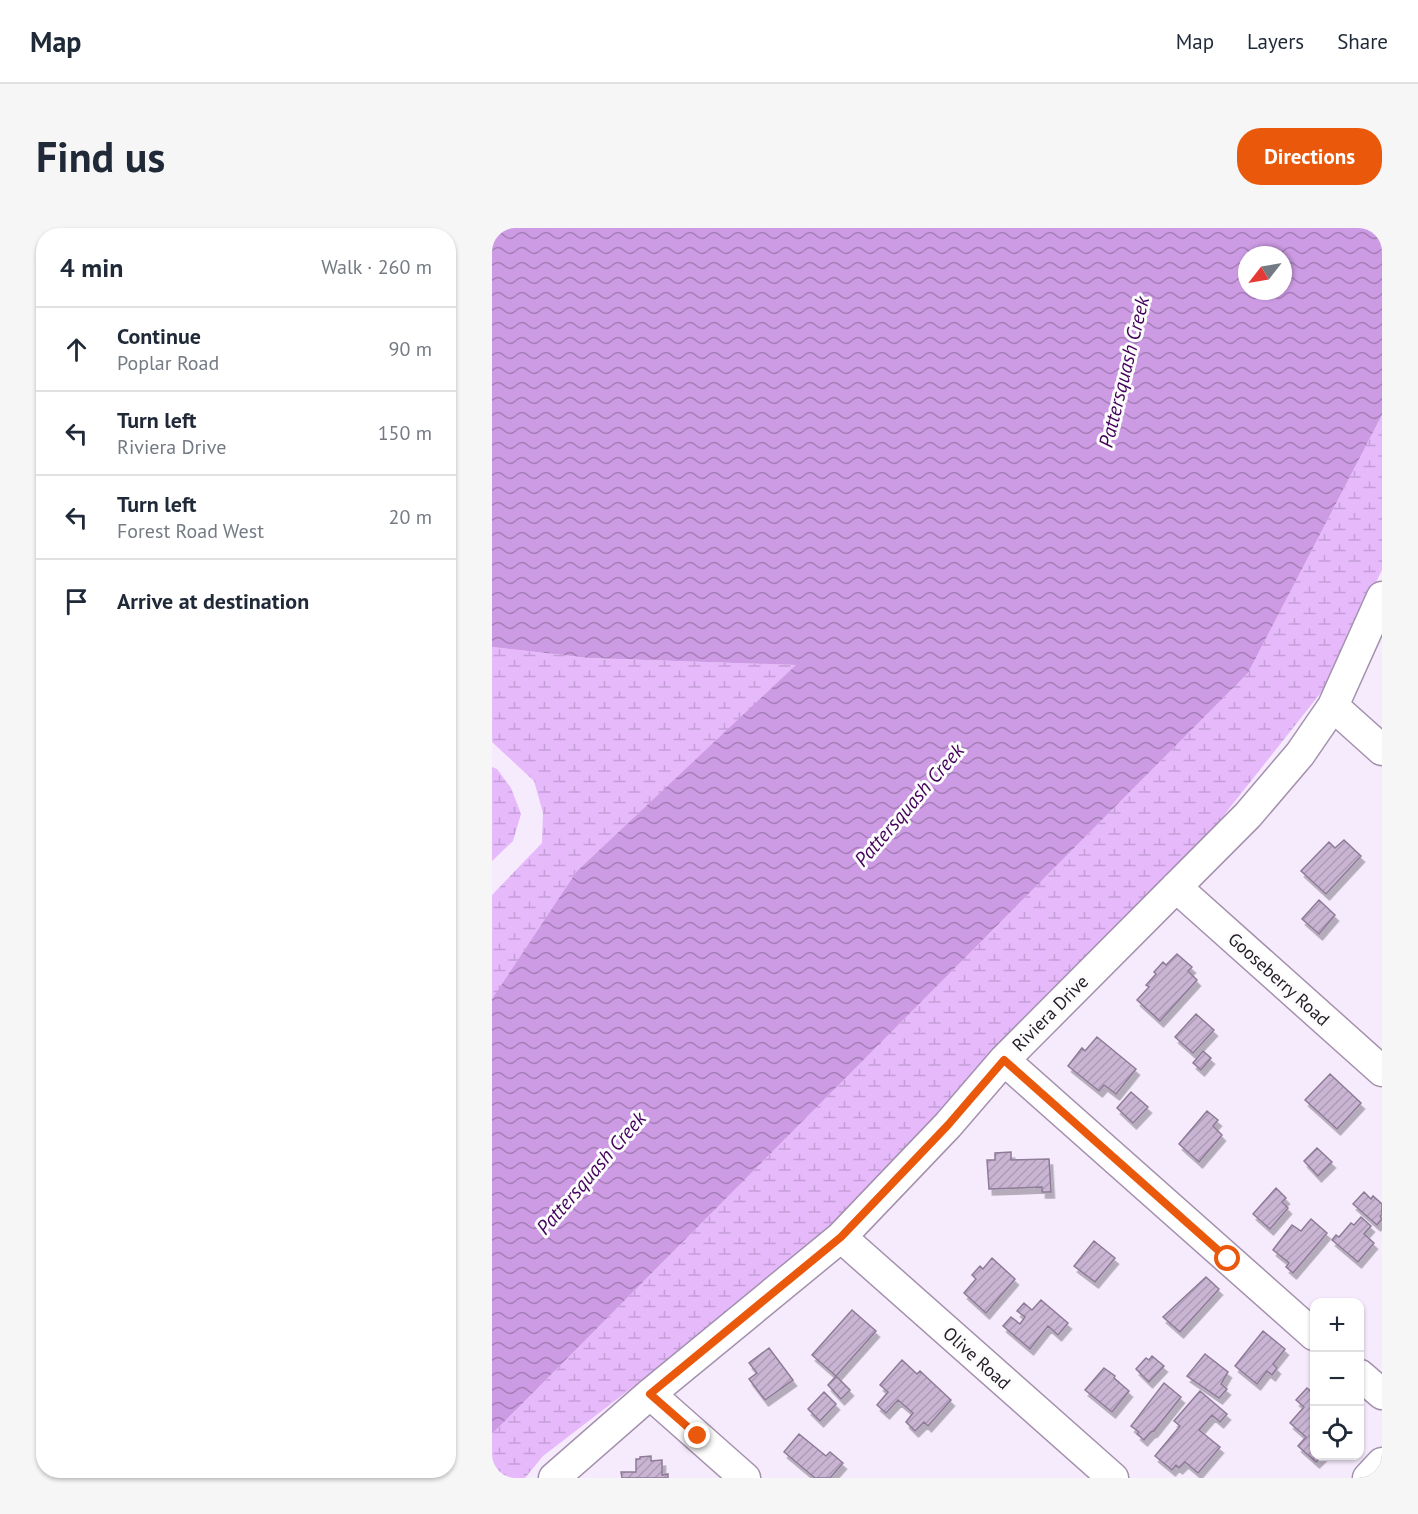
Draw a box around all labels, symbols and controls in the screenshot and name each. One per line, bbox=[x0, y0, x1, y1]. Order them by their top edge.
text: Map bbox=[30, 23, 81, 60]
text: Map bbox=[1176, 28, 1214, 55]
text: Layers bbox=[1247, 28, 1304, 55]
text: Share bbox=[1337, 28, 1388, 55]
button: Directions bbox=[1237, 128, 1382, 185]
text: Find us bbox=[36, 129, 165, 184]
north arrow bbox=[1238, 246, 1292, 300]
text: 4 min bbox=[60, 251, 123, 284]
text: Walk · 260 m bbox=[321, 254, 432, 280]
water label: Pattersquash Creek bbox=[1093, 293, 1156, 450]
text: Continue bbox=[117, 322, 201, 350]
icon: ahead bbox=[60, 333, 93, 366]
text: 90 m bbox=[389, 336, 432, 362]
text: Poplar Road bbox=[117, 350, 219, 376]
text: Turn left bbox=[117, 406, 197, 434]
icon: left bbox=[60, 417, 93, 450]
text: 150 m bbox=[378, 420, 432, 446]
text: Riviera Drive bbox=[117, 434, 226, 460]
text: Turn left bbox=[117, 490, 197, 518]
icon: left bbox=[60, 501, 93, 534]
text: 20 m bbox=[389, 504, 432, 530]
text: Forest Road West bbox=[117, 518, 264, 544]
icon: arrive bbox=[60, 585, 93, 618]
text: Arrive at destination bbox=[117, 587, 309, 615]
water label: Pattersquash Creek bbox=[848, 737, 970, 872]
street label: Gooseberry Road bbox=[1223, 927, 1335, 1031]
street label: Riviera Drive bbox=[1007, 970, 1093, 1056]
water label: Pattersquash Creek bbox=[530, 1105, 652, 1240]
route start bbox=[1214, 1245, 1240, 1271]
map controls bbox=[1310, 1298, 1364, 1460]
button: + bbox=[1310, 1298, 1364, 1352]
street label: Olive Road bbox=[938, 1322, 1016, 1394]
button: − bbox=[1310, 1352, 1364, 1406]
button: locate bbox=[1310, 1406, 1364, 1460]
route end bbox=[684, 1422, 710, 1448]

